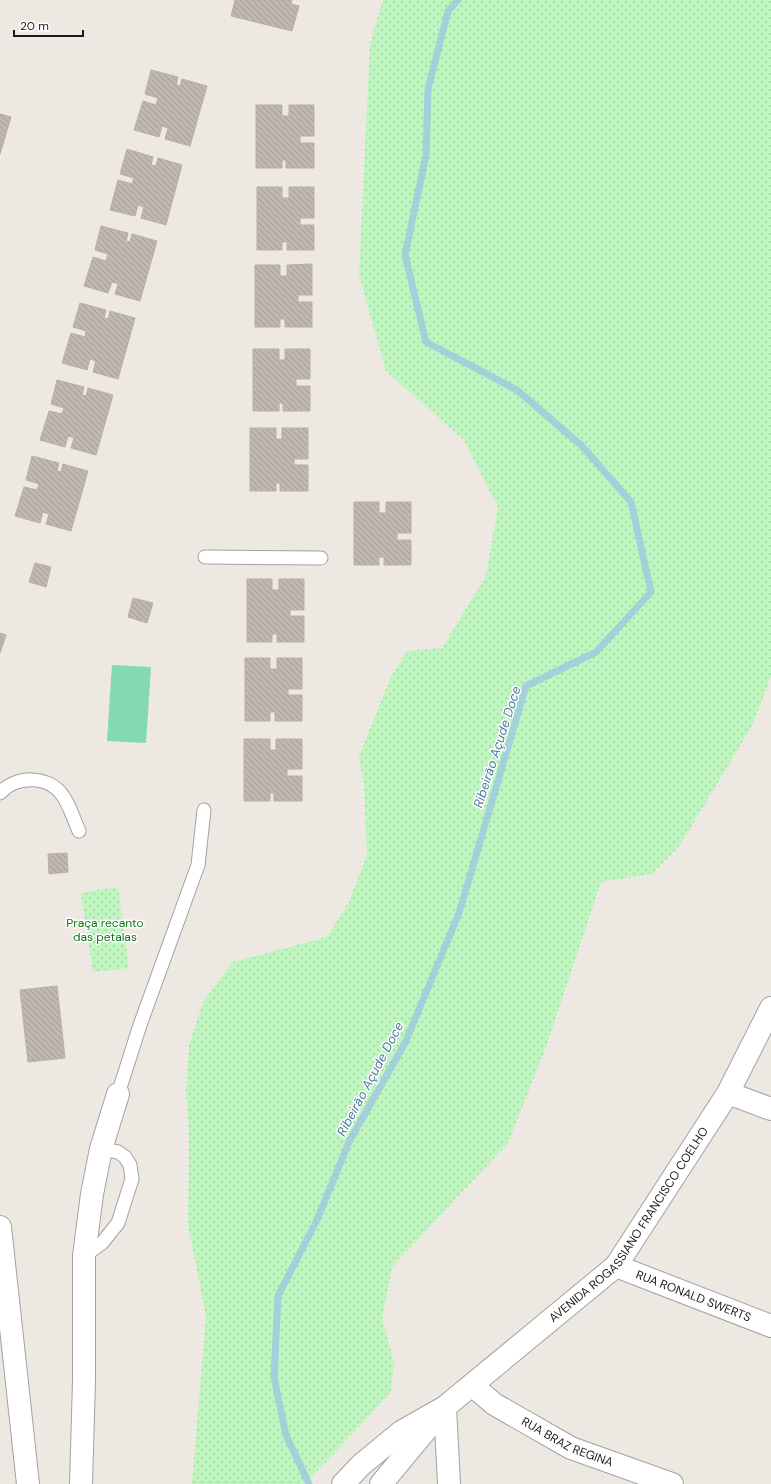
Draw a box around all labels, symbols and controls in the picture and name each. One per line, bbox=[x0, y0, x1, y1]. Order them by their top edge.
scale bar bbox=[14, 12, 83, 38]
text: 20 m bbox=[20, 18, 49, 34]
water label: Ribeirão Açude Doce bbox=[469, 684, 525, 810]
park label: Praça recanto das petalas bbox=[66, 915, 144, 945]
water label: Ribeirão Açude Doce bbox=[333, 1019, 407, 1139]
street label: AVENIDA ROGASSIANO FRANCISCO COELHO bbox=[546, 1124, 712, 1326]
street label: RUA RONALD SWERTS bbox=[634, 1266, 753, 1325]
street label: RUA BRAZ REGINA bbox=[519, 1413, 615, 1470]

